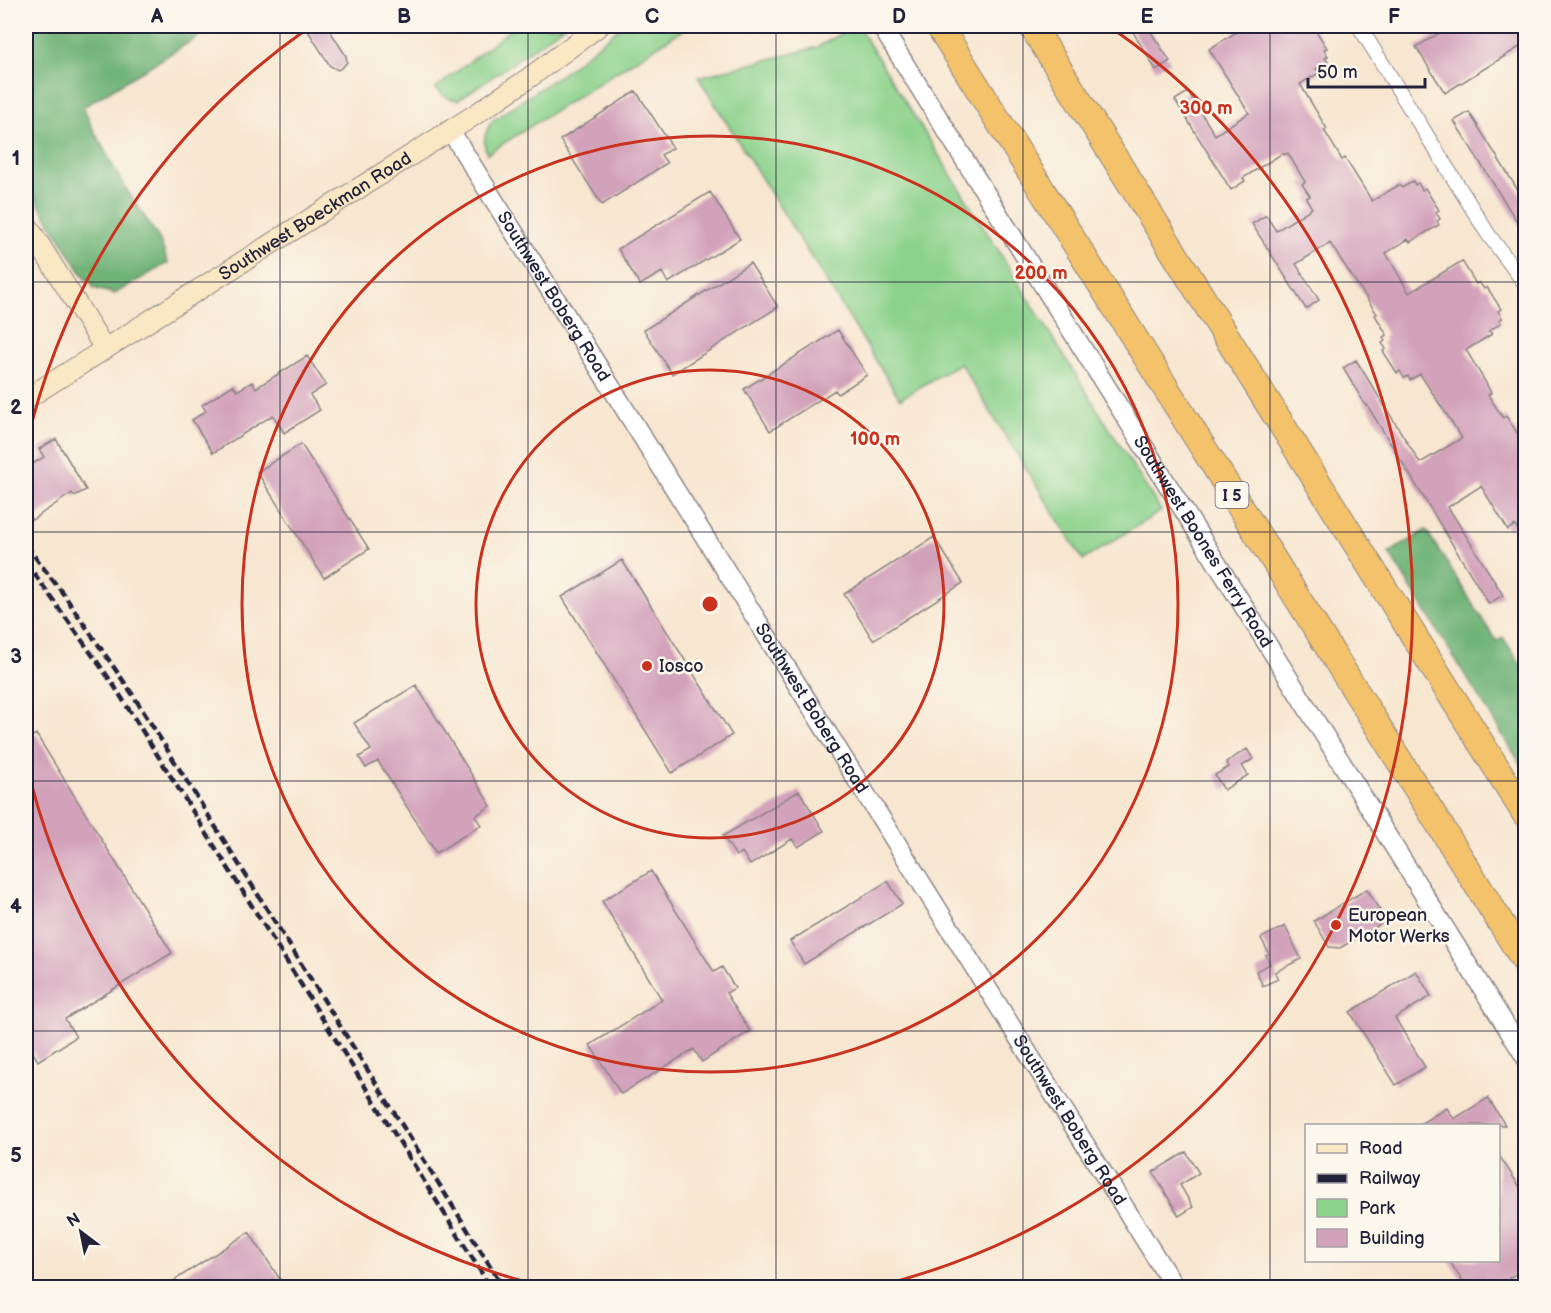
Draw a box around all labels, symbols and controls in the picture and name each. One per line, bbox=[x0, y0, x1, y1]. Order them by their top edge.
text: A bbox=[150, 5, 164, 29]
text: B bbox=[397, 5, 411, 29]
text: C bbox=[645, 5, 659, 29]
text: D bbox=[892, 5, 906, 29]
text: E bbox=[1141, 5, 1154, 29]
text: F bbox=[1388, 5, 1400, 29]
scale bar bbox=[1308, 51, 1425, 89]
text: 50 m bbox=[1317, 62, 1358, 83]
text: 300 m bbox=[1179, 98, 1233, 119]
text: 1 bbox=[12, 147, 20, 171]
street label: Southwest Boeckman Road bbox=[215, 148, 415, 285]
street label: Southwest Boberg Road bbox=[493, 207, 615, 385]
text: 200 m bbox=[1014, 263, 1068, 284]
text: 2 bbox=[10, 396, 22, 420]
text: 100 m bbox=[850, 429, 900, 450]
street label: Southwest Boones Ferry Road bbox=[1129, 432, 1277, 652]
road number: I 5 bbox=[1216, 482, 1248, 508]
centre of rings bbox=[700, 594, 720, 614]
street label: Southwest Boberg Road bbox=[750, 619, 873, 797]
text: 3 bbox=[10, 645, 22, 669]
place label: Iosco bbox=[659, 656, 704, 677]
marker: Iosco bbox=[640, 659, 654, 673]
text: 4 bbox=[10, 895, 22, 919]
place label: European Motor Werks bbox=[1348, 905, 1450, 947]
marker: European Motor Werks bbox=[1329, 918, 1343, 932]
street label: Southwest Boberg Road bbox=[1008, 1031, 1130, 1209]
legend bbox=[1305, 1124, 1500, 1262]
text: Road bbox=[1359, 1138, 1403, 1159]
text: 5 bbox=[10, 1144, 22, 1168]
text: Railway bbox=[1359, 1168, 1421, 1189]
text: Park bbox=[1359, 1198, 1395, 1219]
north arrow bbox=[51, 1202, 111, 1262]
text: N bbox=[64, 1209, 84, 1232]
text: Building bbox=[1359, 1228, 1425, 1249]

